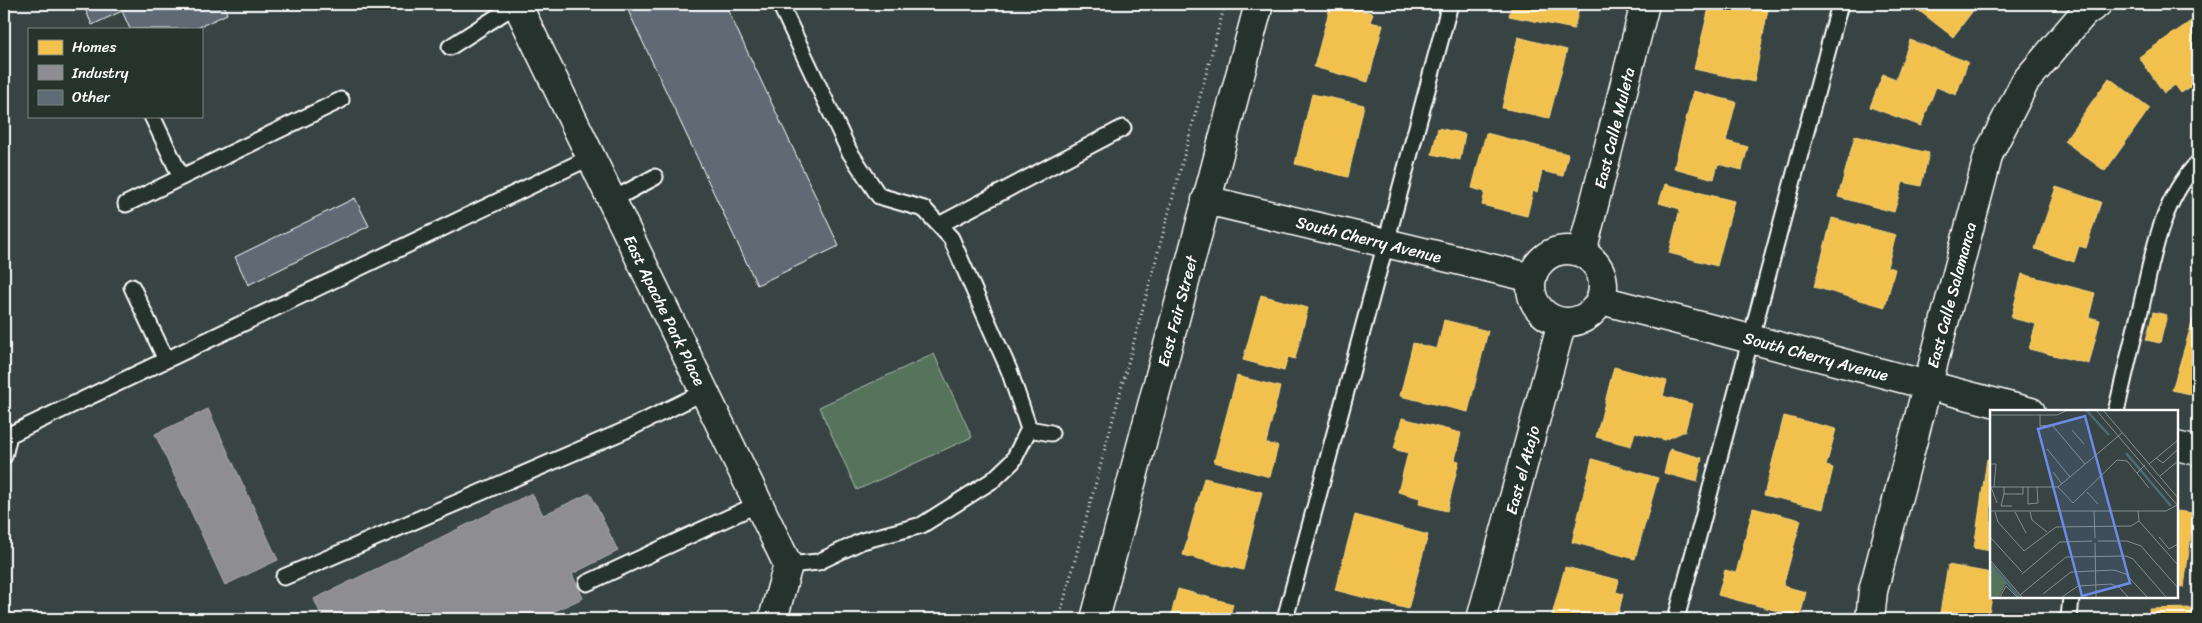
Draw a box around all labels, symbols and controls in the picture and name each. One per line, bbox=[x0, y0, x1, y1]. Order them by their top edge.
legend bbox=[28, 28, 202, 118]
text: Homes bbox=[72, 34, 116, 60]
text: Industry bbox=[71, 60, 129, 86]
street label: East Calle Muleta bbox=[1585, 64, 1644, 192]
text: Other bbox=[72, 84, 111, 110]
street label: South Cherry Avenue bbox=[1293, 207, 1445, 272]
street label: East Calle Salamanca bbox=[1918, 219, 1985, 371]
street label: East Apache Park Place bbox=[615, 230, 714, 391]
street label: East Fair Street bbox=[1149, 252, 1206, 370]
street label: South Cherry Avenue bbox=[1740, 323, 1892, 390]
inset map bbox=[1990, 410, 2177, 598]
street label: East el Atajo bbox=[1497, 422, 1548, 518]

